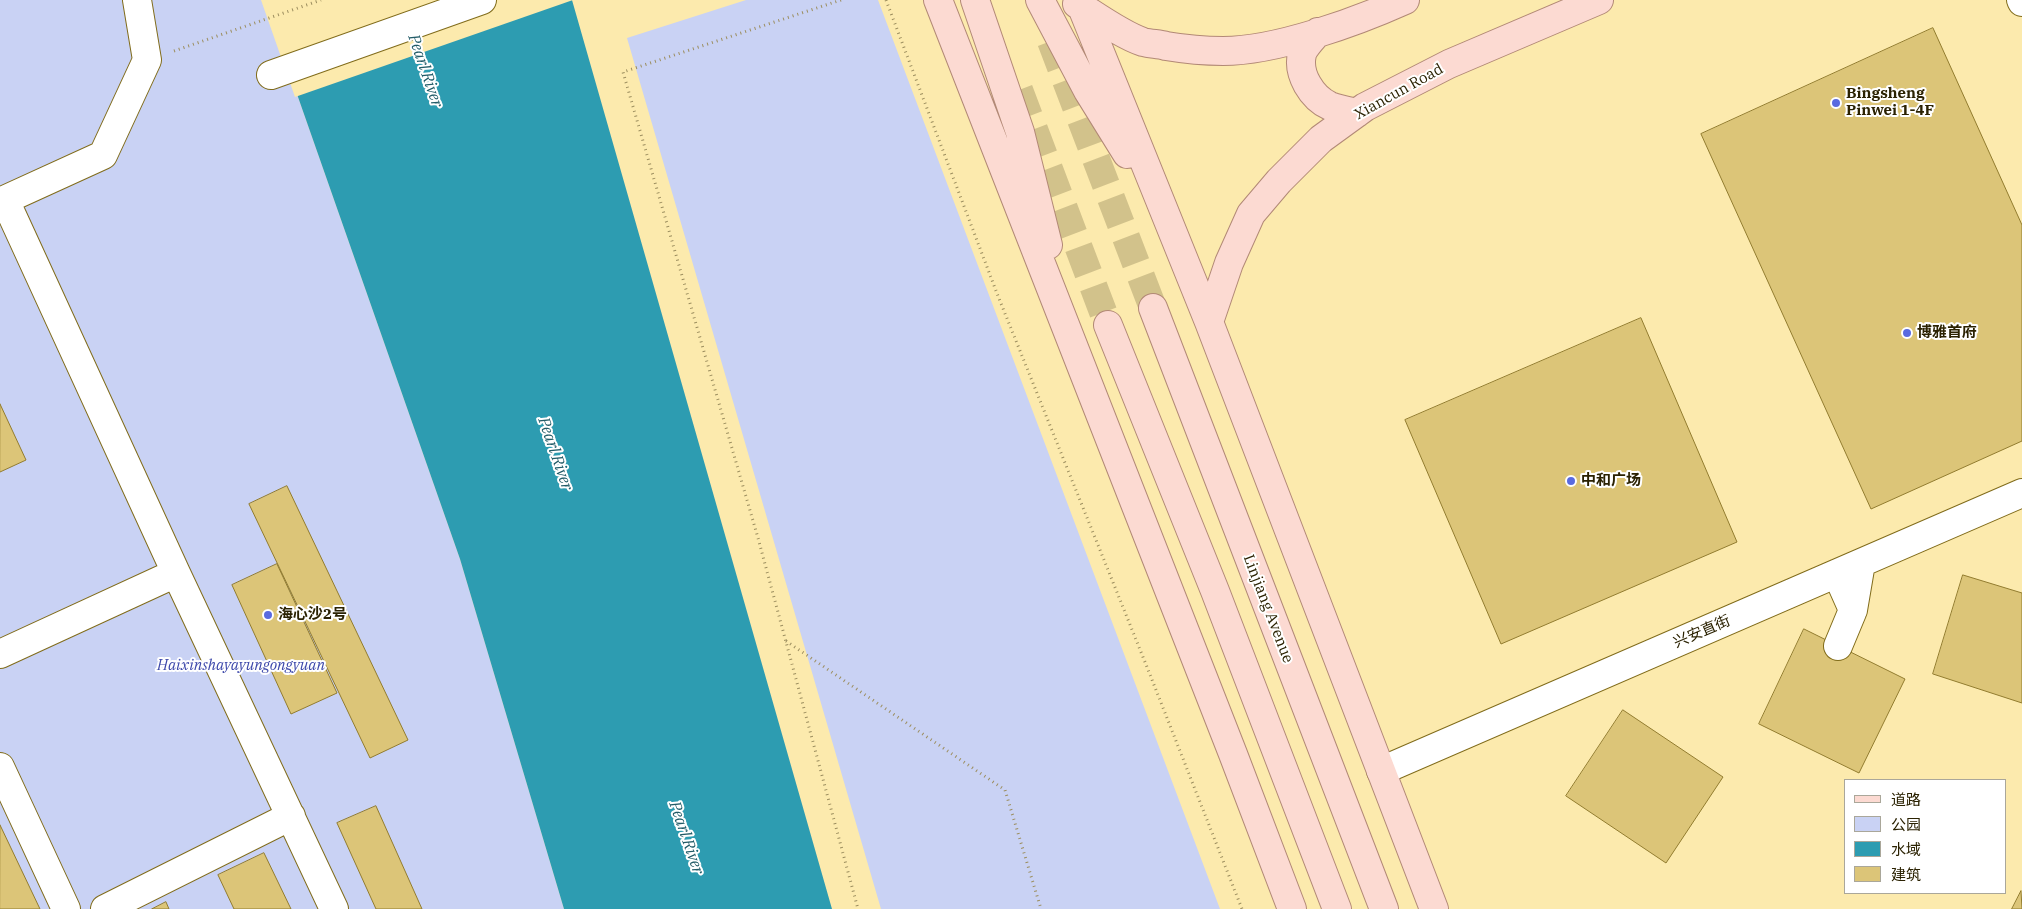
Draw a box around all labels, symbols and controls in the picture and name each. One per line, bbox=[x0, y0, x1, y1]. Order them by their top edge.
water label: Pearl River bbox=[404, 32, 446, 110]
street label: Xiancun Road bbox=[1352, 60, 1446, 124]
place label: Bingsheng Pinwei 1-4F bbox=[1846, 85, 1934, 120]
marker: Bingsheng Pinwei 1-4F bbox=[1830, 97, 1842, 109]
place label: 博雅首府 bbox=[1917, 324, 1977, 342]
marker: 博雅首府 bbox=[1901, 327, 1913, 339]
water label: Pearl River bbox=[534, 415, 576, 493]
place label: 中和广场 bbox=[1581, 472, 1641, 490]
marker: 中和广场 bbox=[1565, 475, 1577, 487]
street label: Linjiang Avenue bbox=[1239, 552, 1297, 666]
place label: 海心沙2号 bbox=[278, 606, 347, 624]
marker: 海心沙2号 bbox=[262, 609, 274, 621]
street label: 兴安直街 bbox=[1671, 612, 1733, 652]
park label: Haixinshayayungongyuan bbox=[157, 657, 325, 675]
legend bbox=[1844, 779, 2007, 894]
text: 道路 bbox=[1891, 790, 1921, 809]
water label: Pearl River bbox=[665, 799, 707, 877]
text: 公园 bbox=[1891, 815, 1921, 834]
text: 水域 bbox=[1891, 840, 1921, 859]
text: 建筑 bbox=[1891, 865, 1921, 884]

